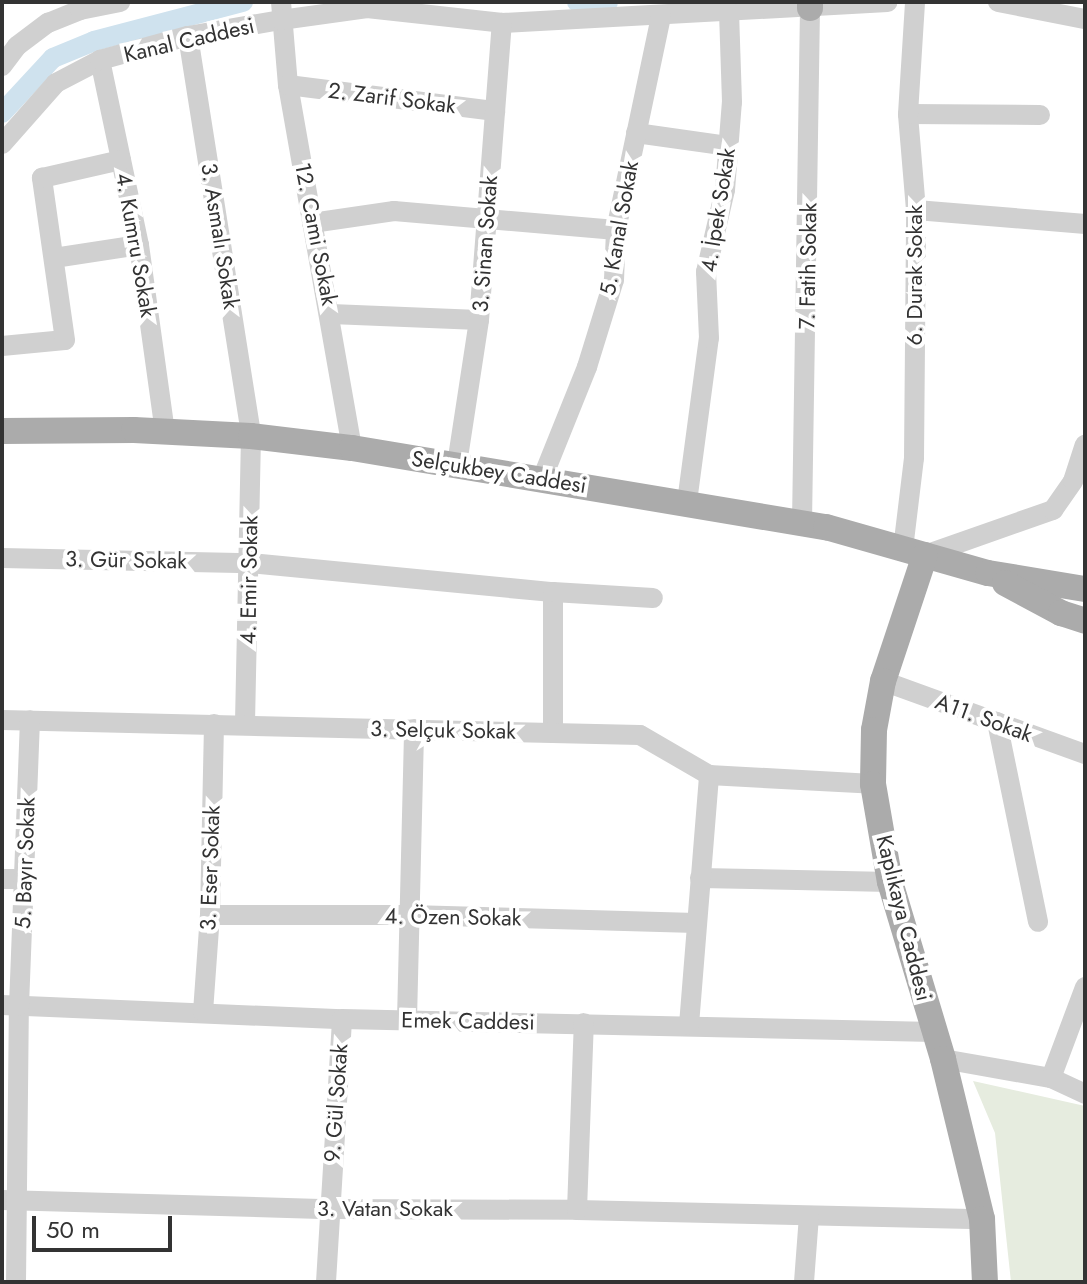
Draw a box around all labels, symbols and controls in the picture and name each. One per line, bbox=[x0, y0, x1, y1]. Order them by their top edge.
street label: Kanal Caddesi bbox=[121, 12, 257, 68]
street label: 2. Zarif Sokak bbox=[327, 77, 457, 119]
street label: 4. İpek Sokak bbox=[695, 146, 741, 274]
street label: 5. Kanal Sokak bbox=[594, 159, 644, 297]
street label: 12. Cami Sokak bbox=[289, 160, 343, 308]
street label: 3. Asmalı Sokak bbox=[195, 161, 245, 311]
street label: 4. Kumru Sokak bbox=[110, 171, 162, 319]
street label: 3. Sinan Sokak bbox=[467, 175, 503, 313]
street label: 7. Fatih Sokak bbox=[794, 202, 822, 330]
street label: 6. Durak Sokak bbox=[902, 205, 928, 345]
street label: Selçukbey Caddesi bbox=[410, 445, 588, 499]
street label: 4. Emir Sokak bbox=[235, 515, 263, 645]
street label: 3. Gür Sokak bbox=[65, 546, 187, 574]
street label: A11. Sokak bbox=[932, 688, 1036, 748]
street label: 3. Selçuk Sokak bbox=[370, 716, 516, 744]
street label: 5. Bayır Sokak bbox=[10, 797, 40, 929]
street label: 3. Eser Sokak bbox=[195, 805, 225, 931]
street label: Kaplıkaya Caddesi bbox=[871, 832, 937, 1004]
street label: 4. Özen Sokak bbox=[384, 903, 522, 931]
street label: Emek Caddesi bbox=[401, 1007, 535, 1035]
street label: 9. Gül Sokak bbox=[319, 1043, 353, 1163]
street label: 3. Vatan Sokak bbox=[317, 1196, 453, 1222]
scale bar bbox=[36, 1200, 176, 1250]
text: 50 m bbox=[46, 1212, 100, 1247]

